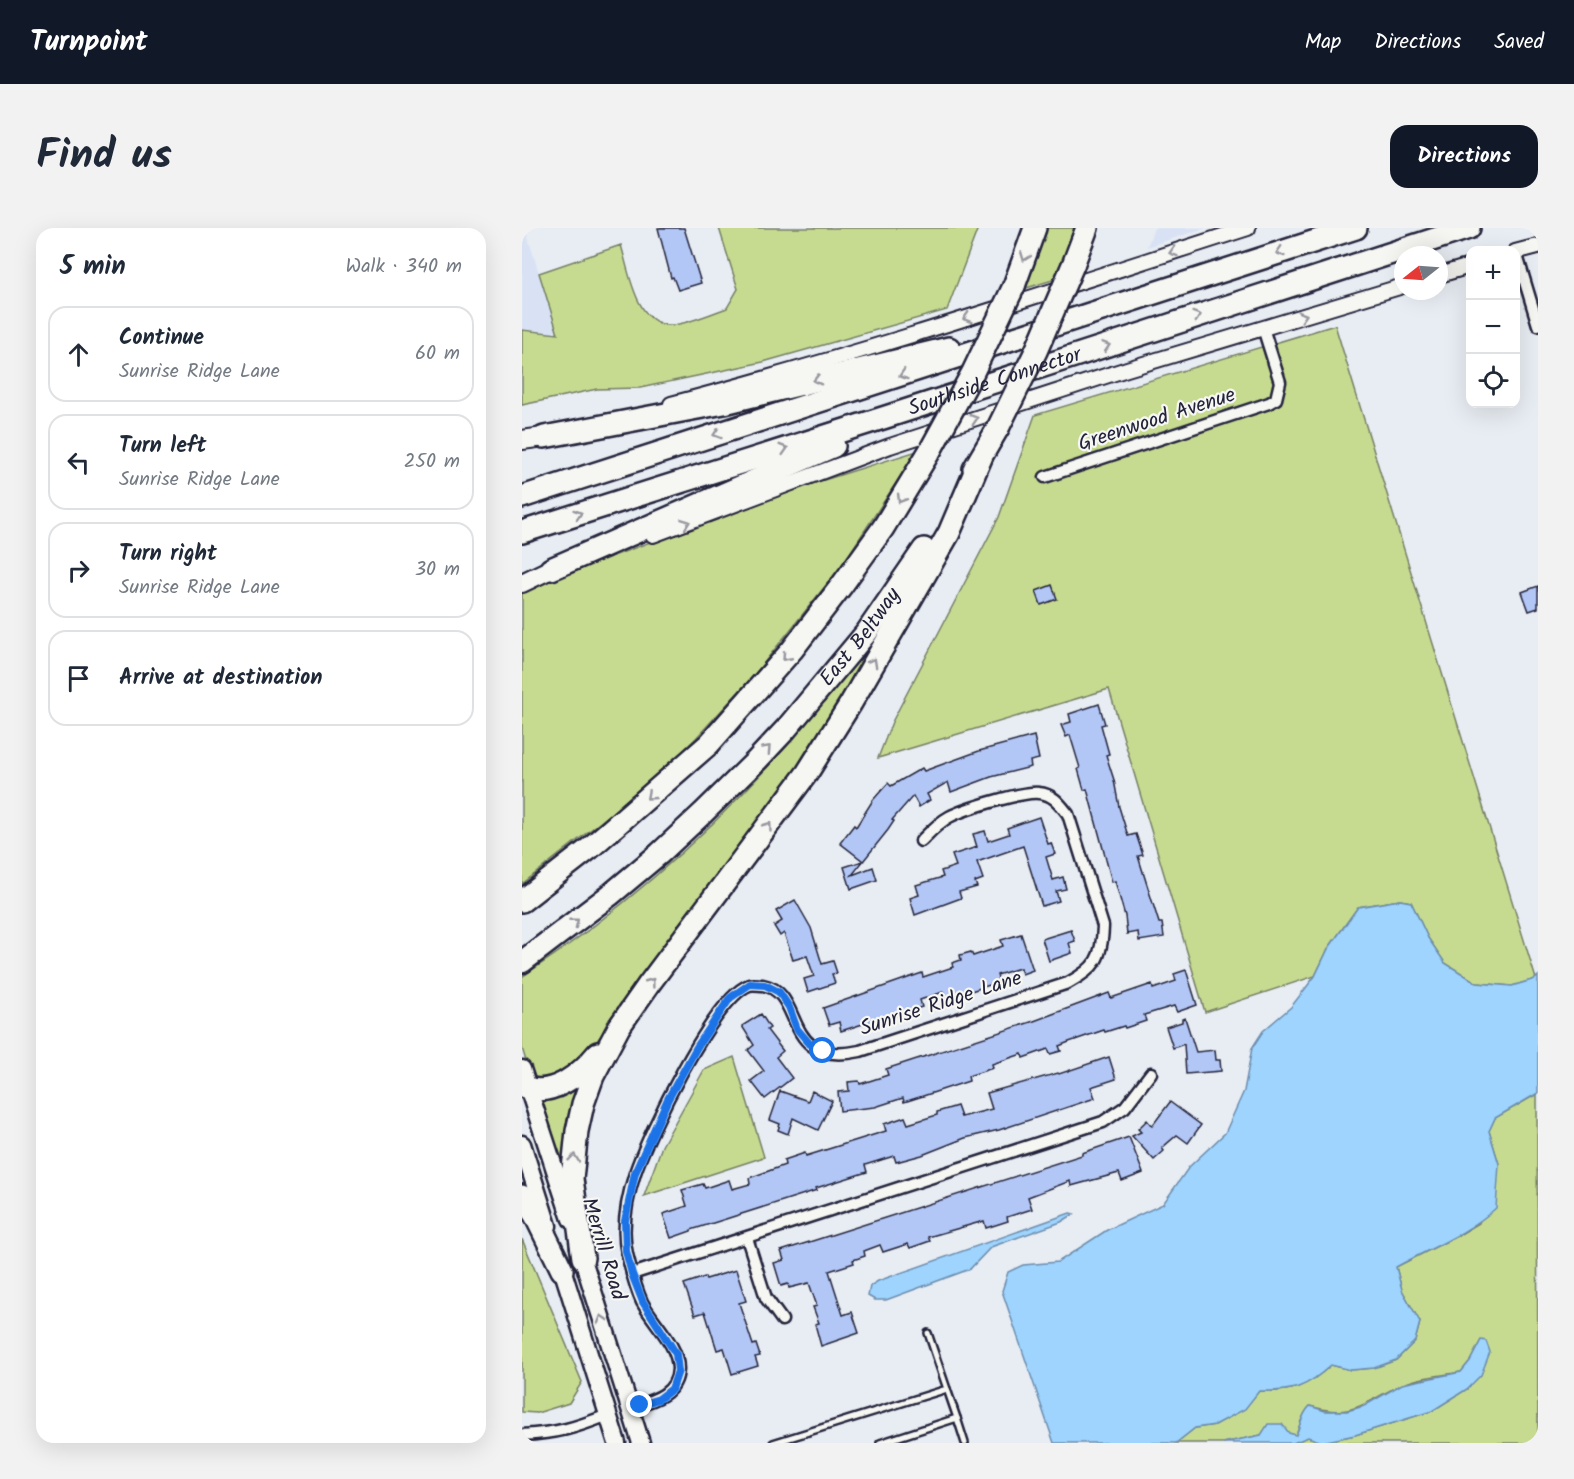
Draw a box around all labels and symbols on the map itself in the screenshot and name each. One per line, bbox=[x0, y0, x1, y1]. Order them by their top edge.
one-way arrow bbox=[1168, 245, 1179, 257]
one-way arrow bbox=[1275, 245, 1286, 257]
north arrow bbox=[1394, 246, 1448, 300]
one-way arrow bbox=[1019, 251, 1032, 262]
one-way arrow bbox=[962, 311, 973, 323]
one-way arrow bbox=[1191, 311, 1202, 324]
one-way arrow bbox=[1297, 311, 1308, 323]
street label: Southside Connector bbox=[904, 338, 1087, 425]
one-way arrow bbox=[1100, 341, 1111, 353]
one-way arrow bbox=[898, 368, 909, 380]
one-way arrow bbox=[812, 373, 823, 385]
street label: Greenwood Avenue bbox=[1074, 379, 1240, 461]
one-way arrow bbox=[968, 413, 979, 426]
one-way arrow bbox=[712, 427, 723, 440]
one-way arrow bbox=[778, 444, 789, 456]
one-way arrow bbox=[896, 493, 908, 503]
one-way arrow bbox=[572, 508, 583, 521]
one-way arrow bbox=[680, 517, 691, 530]
street label: East Beltway bbox=[811, 581, 909, 694]
one-way arrow bbox=[782, 650, 793, 661]
one-way arrow bbox=[866, 658, 878, 669]
one-way arrow bbox=[760, 746, 771, 756]
one-way arrow bbox=[646, 789, 657, 800]
one-way arrow bbox=[761, 822, 772, 833]
one-way arrow bbox=[569, 918, 580, 929]
street label: Sunrise Ridge Lane bbox=[856, 962, 1027, 1046]
one-way arrow bbox=[643, 978, 654, 989]
route start bbox=[809, 1037, 835, 1063]
one-way arrow bbox=[567, 1153, 580, 1163]
street label: Merrill Road bbox=[572, 1194, 634, 1305]
one-way arrow bbox=[597, 1314, 609, 1325]
route end bbox=[626, 1391, 652, 1417]

